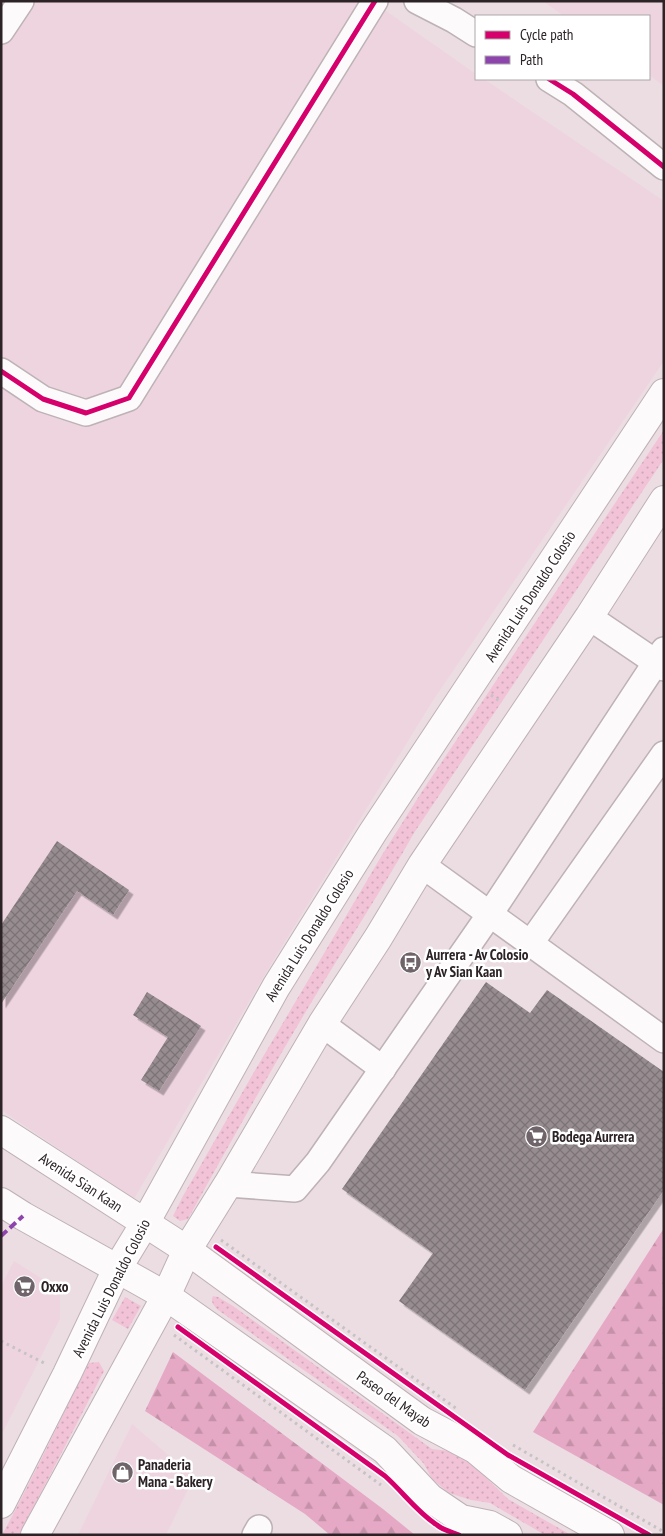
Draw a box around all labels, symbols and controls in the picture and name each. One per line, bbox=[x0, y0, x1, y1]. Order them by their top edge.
legend bbox=[475, 15, 650, 80]
text: Cycle path bbox=[520, 25, 573, 44]
text: Path bbox=[520, 50, 543, 69]
street label: Avenida Luis Donaldo Colosio bbox=[481, 527, 579, 665]
street label: Avenida Luis Donaldo Colosio bbox=[261, 865, 357, 1005]
place label: Aurrera - Av Colosio y Av Sian Kaan bbox=[425, 945, 529, 981]
bus stop icon: Aurrera - Av Colosio y Av Sian Kaan bbox=[398, 951, 422, 975]
supermarket icon: Bodega Aurrera bbox=[524, 1124, 548, 1148]
place label: Bodega Aurrera bbox=[552, 1127, 635, 1146]
street label: Avenida Sian Kaan bbox=[36, 1148, 126, 1216]
street label: Avenida Luis Donaldo Colosio bbox=[68, 1216, 154, 1360]
supermarket icon: Oxxo bbox=[13, 1274, 37, 1298]
place label: Oxxo bbox=[41, 1277, 69, 1296]
street label: Paseo del Mayab bbox=[353, 1366, 435, 1432]
place label: Panaderia Mana - Bakery bbox=[138, 1455, 214, 1491]
shop icon: Panaderia Mana - Bakery bbox=[110, 1461, 134, 1485]

